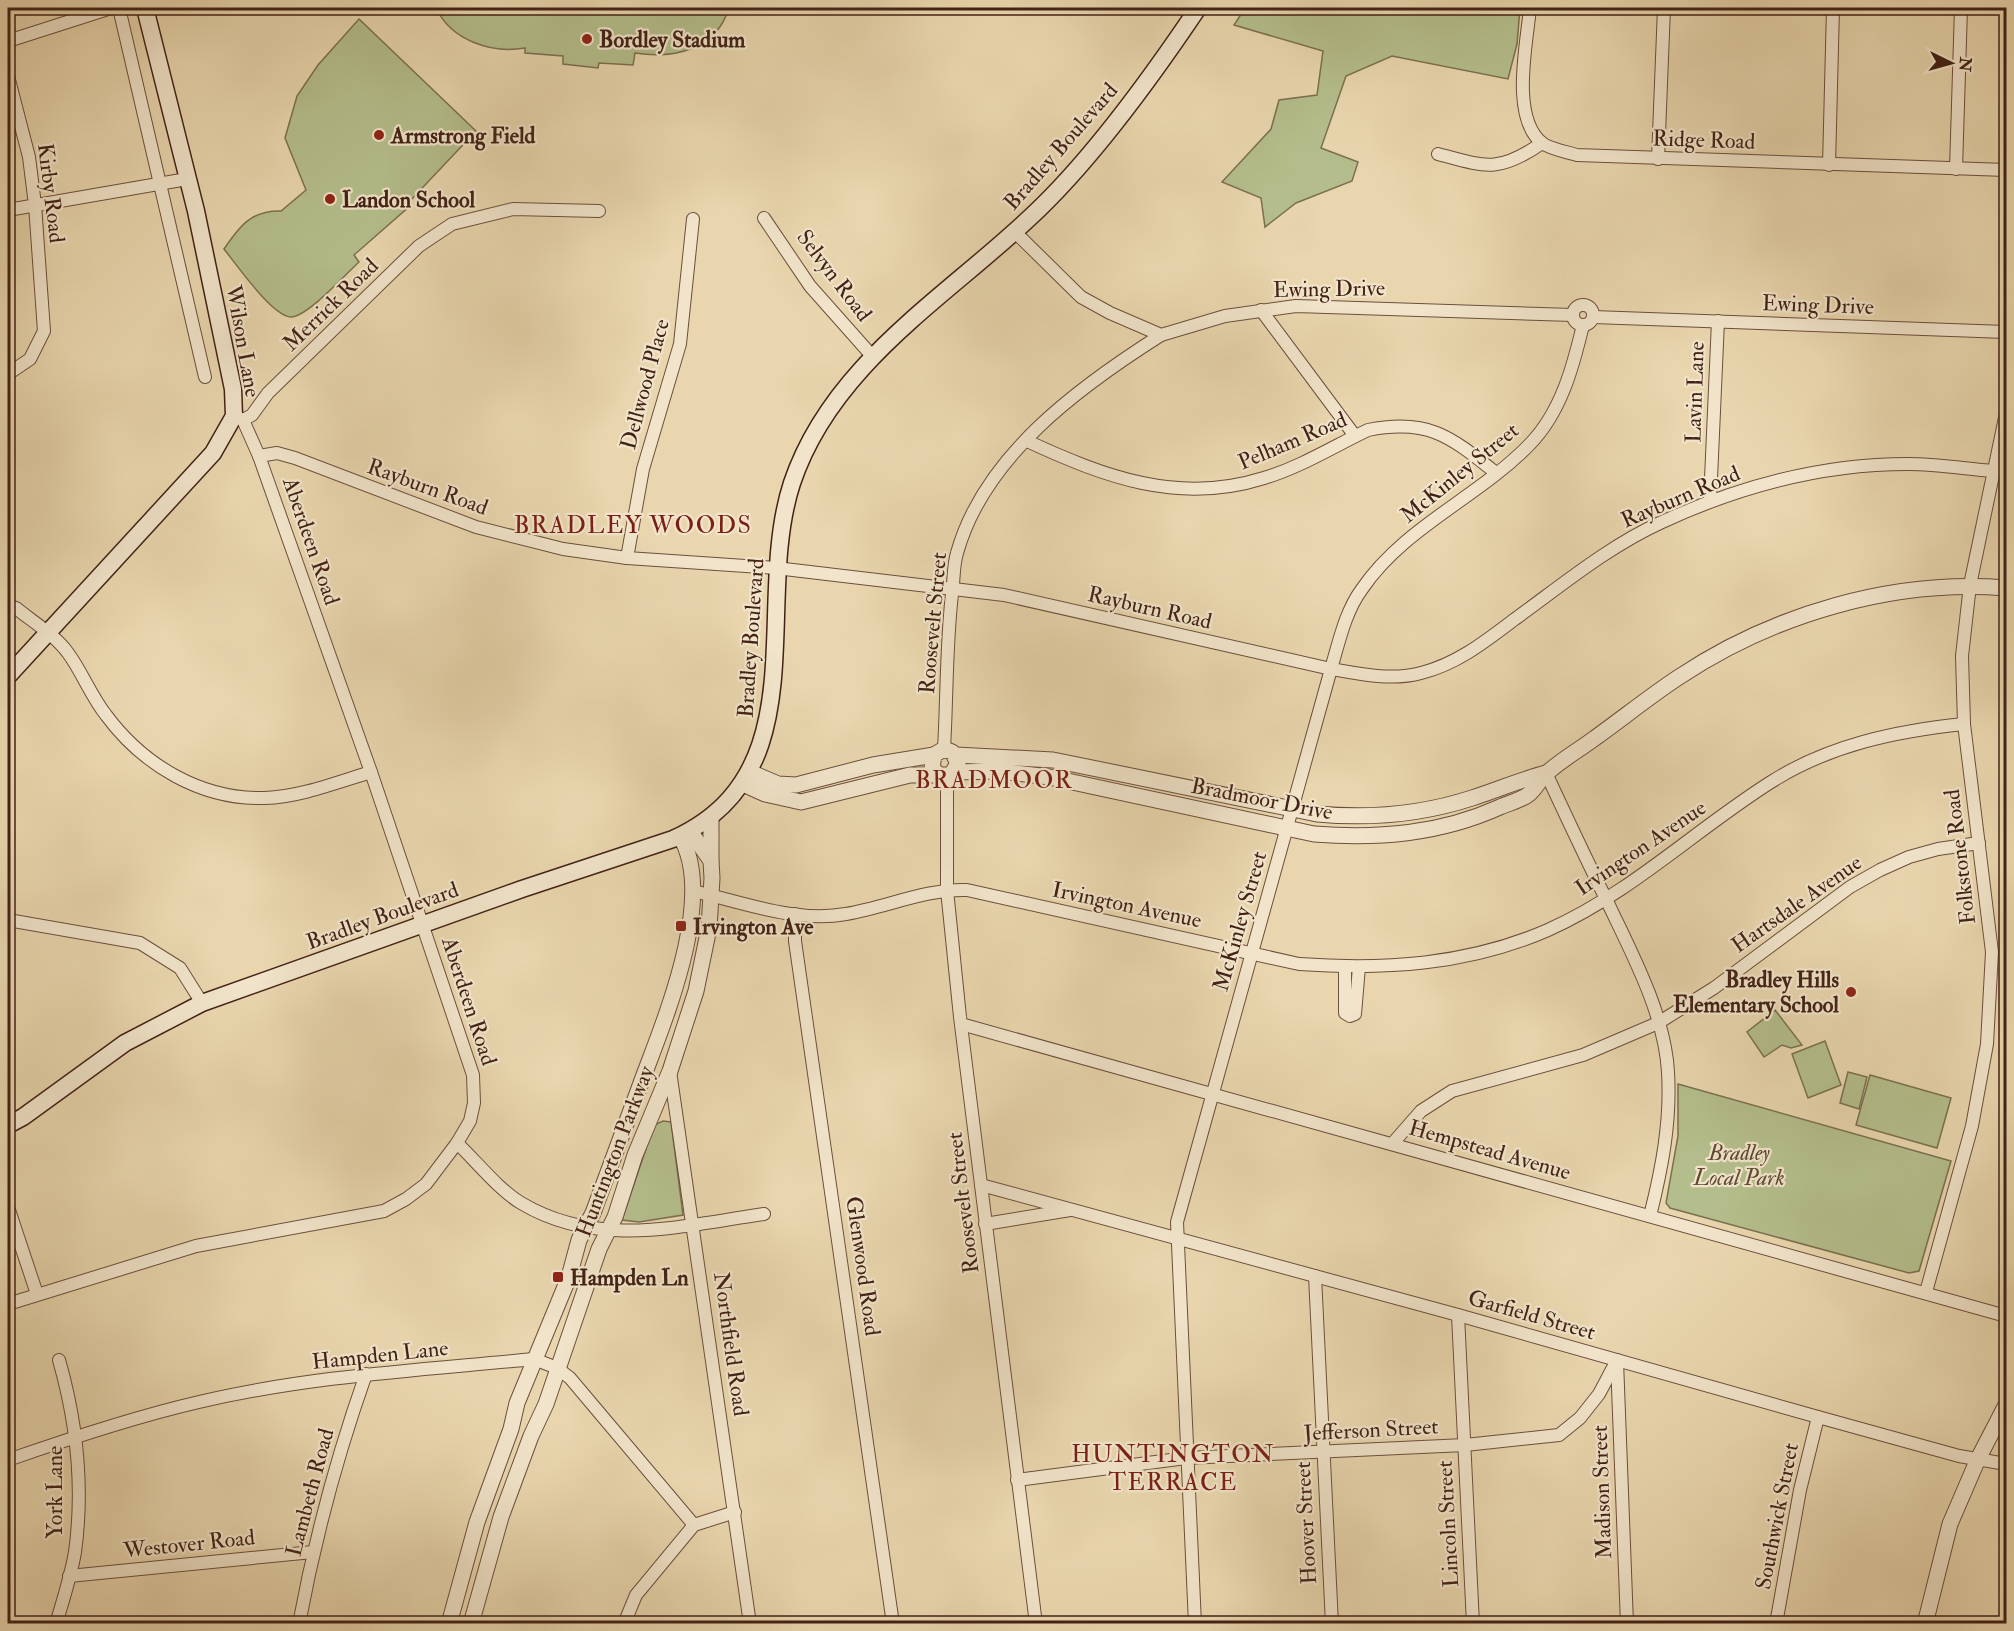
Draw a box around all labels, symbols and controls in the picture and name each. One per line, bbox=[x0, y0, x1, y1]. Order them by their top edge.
place label: Bordley Stadium bbox=[599, 26, 746, 55]
marker: Bordley Stadium bbox=[580, 32, 594, 46]
north arrow bbox=[1921, 33, 1981, 93]
text: N bbox=[1954, 55, 1976, 73]
street label: Bradley Boulevard bbox=[998, 77, 1124, 216]
place label: Armstrong Field bbox=[390, 122, 536, 151]
street label: Ridge Road bbox=[1652, 124, 1756, 156]
marker: Armstrong Field bbox=[372, 128, 386, 142]
street label: Kirby Road bbox=[31, 142, 71, 245]
place label: Landon School bbox=[342, 186, 475, 214]
marker: Landon School bbox=[323, 192, 337, 206]
street label: Selvyn Road bbox=[790, 224, 878, 327]
street label: Merrick Road bbox=[277, 252, 385, 357]
street label: Ewing Drive bbox=[1273, 274, 1385, 304]
street label: Wilson Lane bbox=[219, 282, 267, 400]
street label: Ewing Drive bbox=[1761, 289, 1875, 321]
street label: Dellwood Place bbox=[614, 316, 676, 453]
street label: Lavin Lane bbox=[1679, 341, 1711, 443]
street label: Pelham Road bbox=[1234, 405, 1351, 476]
street label: McKinley Street bbox=[1395, 416, 1525, 529]
street label: Rayburn Road bbox=[363, 452, 492, 522]
street label: Rayburn Road bbox=[1617, 459, 1744, 535]
street label: Aberdeen Road bbox=[276, 473, 346, 609]
district label: BRADLEY WOODS bbox=[514, 510, 752, 541]
street label: Roosevelt Street bbox=[913, 551, 953, 695]
street label: Bradley Boulevard bbox=[731, 557, 771, 719]
street label: Rayburn Road bbox=[1085, 580, 1215, 636]
district label: BRADMOOR bbox=[915, 765, 1073, 796]
street label: Bradmoor Drive bbox=[1189, 772, 1335, 826]
street label: Folkstone Road bbox=[1938, 787, 1982, 926]
street label: Irvington Avenue bbox=[1570, 794, 1711, 902]
street label: McKinley Street bbox=[1207, 848, 1273, 994]
street label: Hartsdale Avenue bbox=[1726, 849, 1867, 959]
street label: Bradley Boulevard bbox=[302, 875, 462, 956]
street label: Irvington Avenue bbox=[1049, 875, 1204, 934]
place label: Irvington Ave bbox=[693, 913, 814, 942]
marker: Irvington Ave bbox=[674, 919, 688, 933]
street label: Aberdeen Road bbox=[435, 933, 503, 1069]
place label: Bradley Hills Elementary School bbox=[1673, 966, 1839, 1020]
marker: Bradley Hills Elementary School bbox=[1844, 985, 1858, 999]
street label: Huntington Parkway bbox=[569, 1062, 661, 1241]
street label: Hempstead Avenue bbox=[1405, 1113, 1574, 1187]
street label: Roosevelt Street bbox=[940, 1131, 986, 1275]
park label: Bradley Local Park bbox=[1692, 1139, 1785, 1192]
street label: Glenwood Road bbox=[839, 1195, 887, 1338]
place label: Hampden Ln bbox=[570, 1264, 689, 1293]
marker: Hampden Ln bbox=[551, 1270, 565, 1284]
street label: Northfield Road bbox=[707, 1270, 755, 1418]
street label: Garfield Street bbox=[1465, 1283, 1599, 1346]
street label: Hampden Lane bbox=[311, 1334, 450, 1377]
street label: Jefferson Street bbox=[1302, 1412, 1439, 1448]
street label: Lambeth Road bbox=[279, 1425, 341, 1559]
street label: Madison Street bbox=[1586, 1425, 1618, 1559]
district label: HUNTINGTON TERRACE bbox=[1071, 1439, 1275, 1498]
street label: Southwick Street bbox=[1749, 1440, 1805, 1592]
street label: York Lane bbox=[41, 1446, 69, 1538]
street label: Lincoln Street bbox=[1431, 1460, 1465, 1588]
street label: Hoover Street bbox=[1289, 1461, 1323, 1585]
street label: Westover Road bbox=[121, 1523, 256, 1565]

